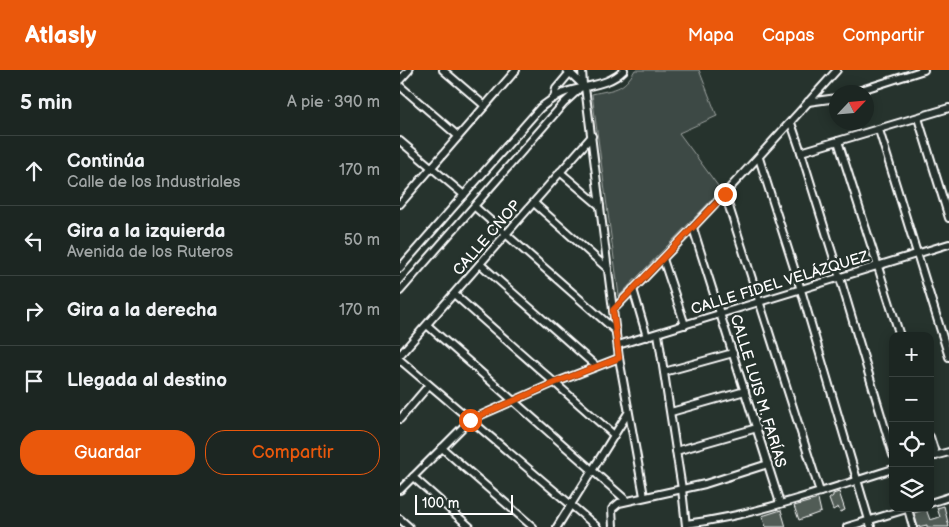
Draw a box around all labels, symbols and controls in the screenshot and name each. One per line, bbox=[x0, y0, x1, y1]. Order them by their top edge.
text: Atlasly bbox=[25, 21, 96, 50]
text: Mapa bbox=[688, 25, 734, 46]
text: Capas bbox=[762, 25, 815, 46]
text: Compartir bbox=[843, 25, 924, 46]
north arrow bbox=[829, 85, 874, 130]
text: 5 min bbox=[20, 90, 73, 115]
text: A pie · 390 m bbox=[287, 93, 380, 112]
text: Continúa bbox=[67, 150, 145, 173]
icon: ahead bbox=[20, 157, 48, 185]
text: 170 m bbox=[339, 161, 380, 180]
text: Calle de los Industriales bbox=[67, 173, 240, 192]
route end bbox=[714, 183, 737, 206]
street label: CALLE CNOP bbox=[449, 196, 525, 280]
text: Gira a la izquierda bbox=[67, 220, 225, 243]
icon: left bbox=[20, 227, 48, 255]
text: 50 m bbox=[344, 231, 380, 250]
text: Avenida de los Ruteros bbox=[67, 243, 233, 262]
street label: CALLE FIDEL VELÁZQUEZ bbox=[689, 247, 872, 319]
icon: right bbox=[20, 297, 48, 325]
text: Gira a la derecha bbox=[67, 299, 217, 322]
text: 170 m bbox=[339, 301, 380, 320]
street label: CALLE LUIS M. FARÍAS bbox=[726, 312, 790, 470]
map controls bbox=[889, 332, 934, 512]
button: + bbox=[889, 332, 934, 377]
icon: arrive bbox=[20, 367, 48, 395]
text: Llegada al destino bbox=[67, 369, 227, 392]
button: − bbox=[889, 377, 934, 422]
route start bbox=[459, 409, 482, 432]
button: locate bbox=[889, 422, 934, 467]
button: Guardar bbox=[20, 430, 195, 475]
button: Compartir bbox=[205, 430, 380, 475]
button: layers bbox=[889, 467, 934, 512]
scale bar bbox=[415, 492, 512, 515]
text: 100 m bbox=[422, 495, 459, 512]

